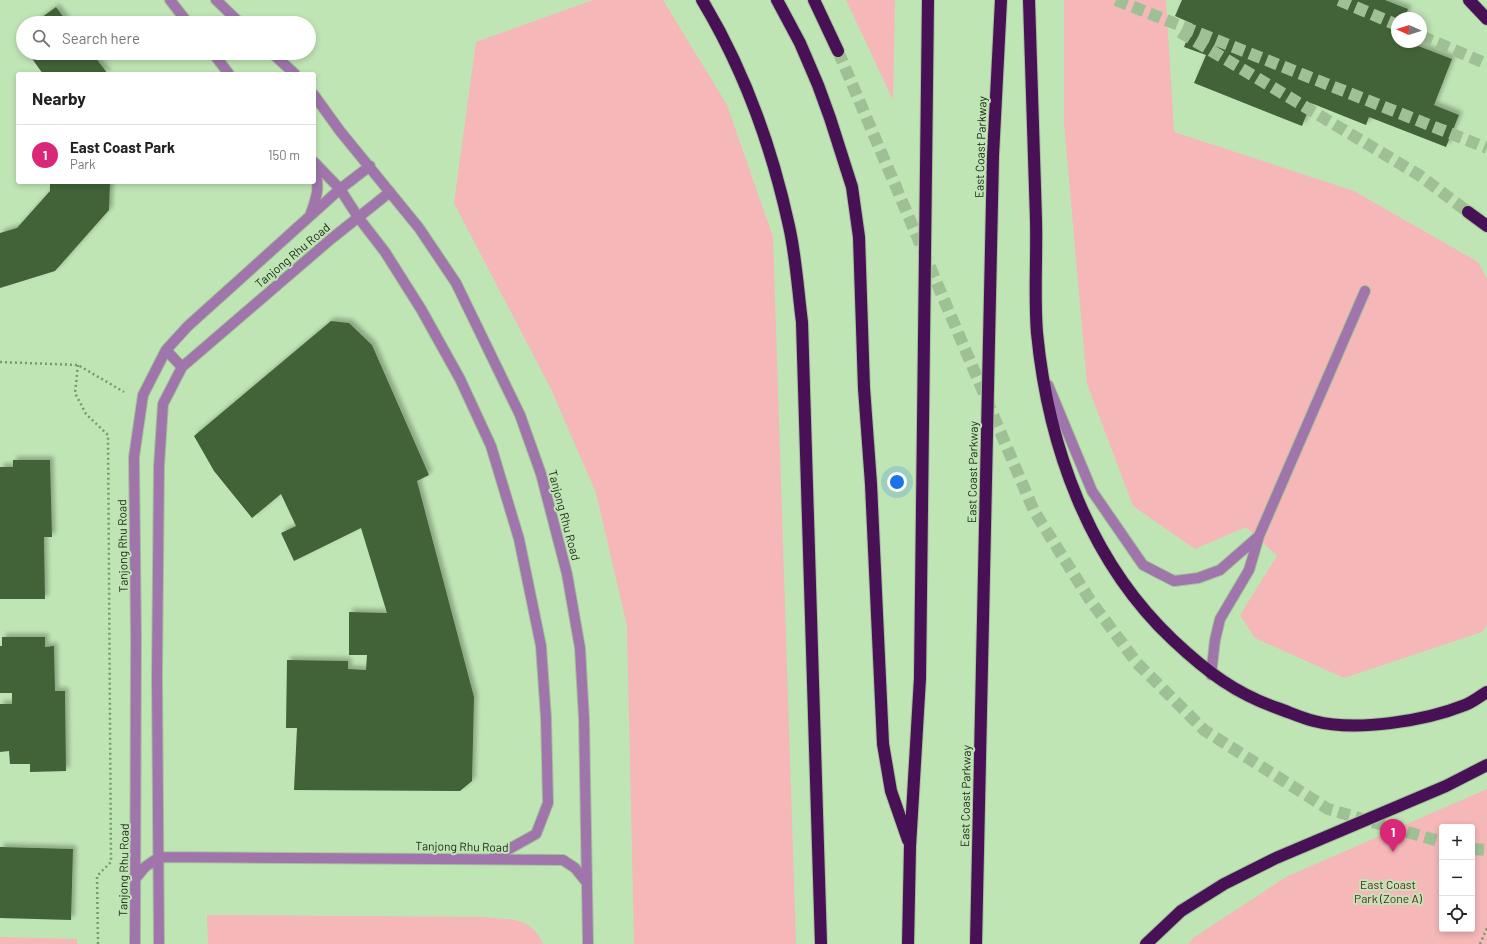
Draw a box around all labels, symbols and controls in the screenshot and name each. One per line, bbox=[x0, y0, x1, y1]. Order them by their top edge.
north arrow bbox=[1391, 12, 1427, 48]
search box bbox=[16, 16, 316, 60]
icon: search bbox=[30, 27, 52, 49]
text: Search here bbox=[62, 29, 140, 47]
text: Nearby bbox=[32, 88, 86, 108]
street label: East Coast Parkway bbox=[971, 95, 989, 198]
text: East Coast Park bbox=[70, 138, 175, 156]
text: 1 bbox=[43, 147, 47, 163]
text: 150 m bbox=[268, 147, 300, 163]
text: Park bbox=[70, 156, 96, 172]
street label: Tanjong Rhu Road bbox=[252, 220, 332, 290]
street label: East Coast Parkway bbox=[964, 420, 980, 523]
street label: Tanjong Rhu Road bbox=[546, 468, 584, 562]
your location bbox=[887, 472, 907, 492]
street label: Tanjong Rhu Road bbox=[114, 499, 130, 593]
street label: East Coast Parkway bbox=[957, 744, 973, 847]
pin: 1 bbox=[1380, 819, 1406, 852]
street label: Tanjong Rhu Road bbox=[115, 823, 131, 917]
map controls bbox=[1439, 824, 1475, 932]
button: + bbox=[1439, 824, 1475, 860]
street label: Tanjong Rhu Road bbox=[415, 838, 509, 854]
button: − bbox=[1439, 860, 1475, 896]
park label: East Coast Park (Zone A) bbox=[1354, 877, 1423, 905]
button: locate bbox=[1439, 896, 1475, 932]

